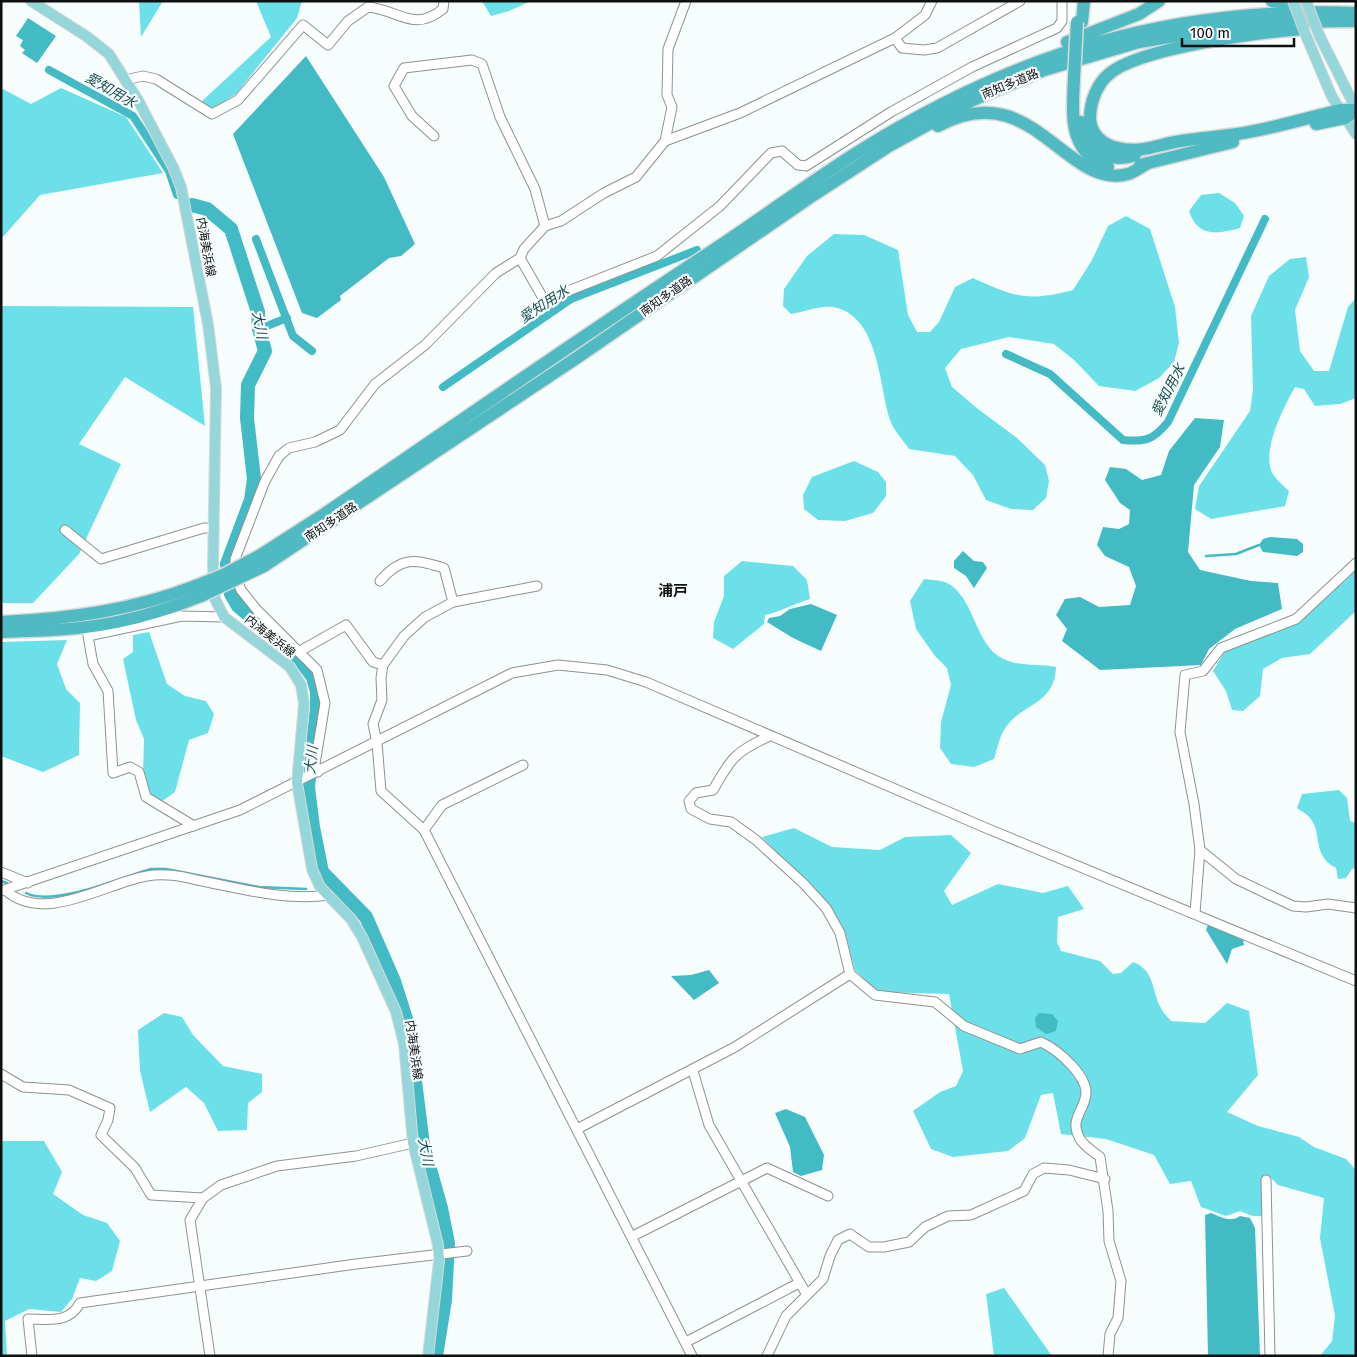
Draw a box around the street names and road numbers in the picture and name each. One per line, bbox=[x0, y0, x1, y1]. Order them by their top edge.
street label: 南知多道路 bbox=[980, 66, 1040, 102]
street label: 内海美浜線 bbox=[194, 216, 218, 278]
street label: 南知多道路 bbox=[637, 273, 695, 319]
street label: 南知多道路 bbox=[302, 499, 360, 545]
street label: 内海美浜線 bbox=[242, 612, 298, 660]
street label: 内海美浜線 bbox=[403, 1019, 425, 1081]

